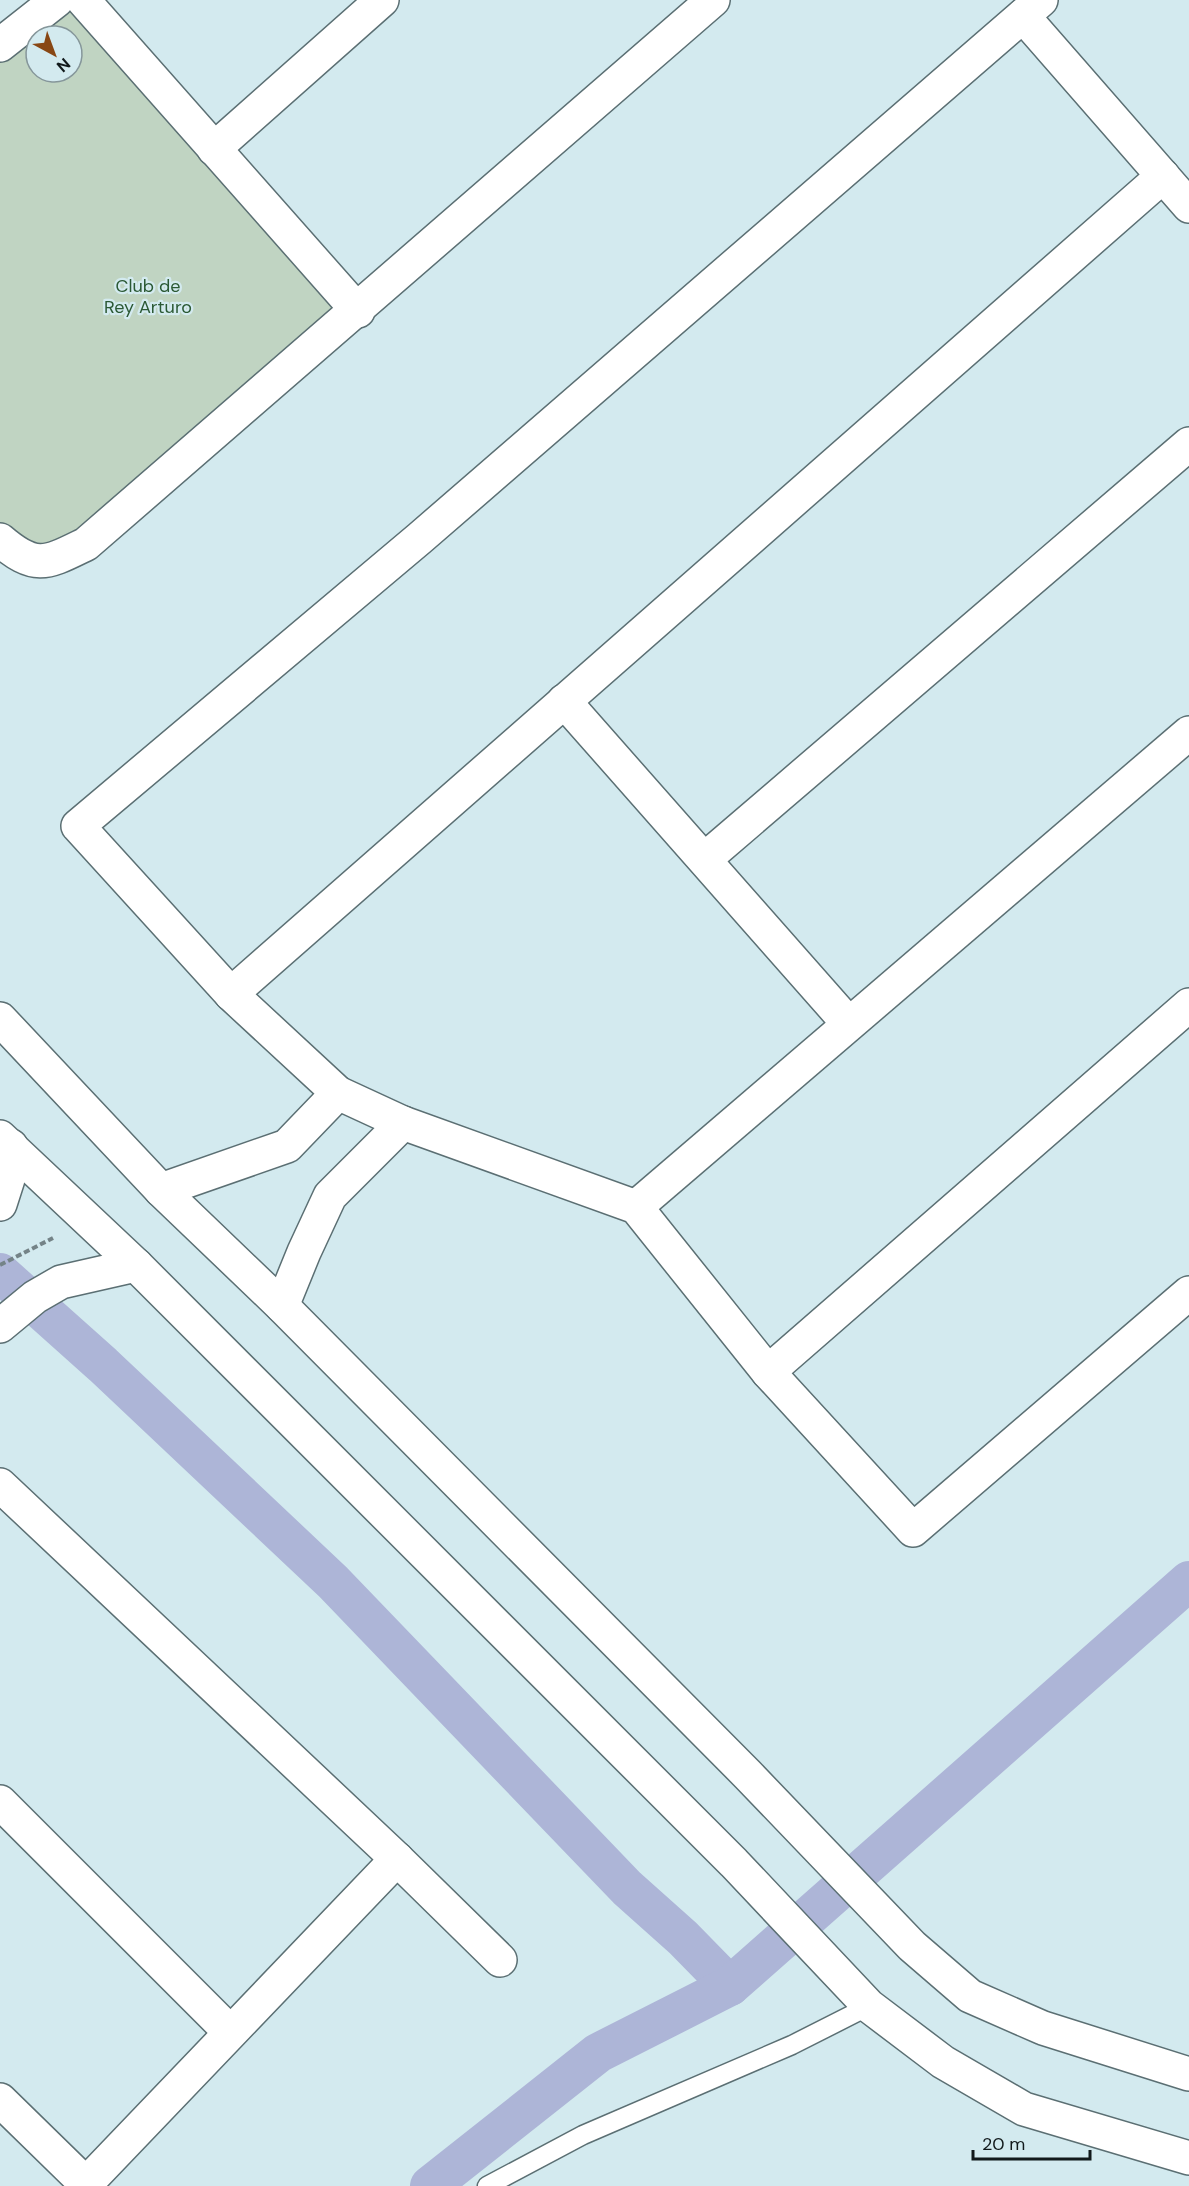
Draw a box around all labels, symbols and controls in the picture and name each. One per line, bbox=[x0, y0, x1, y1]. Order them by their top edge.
north arrow bbox=[24, 24, 84, 84]
text: N bbox=[52, 53, 75, 77]
park label: Club de Rey Arturo bbox=[104, 274, 192, 319]
scale bar bbox=[973, 2123, 1090, 2161]
text: 20 m bbox=[982, 2132, 1025, 2156]

